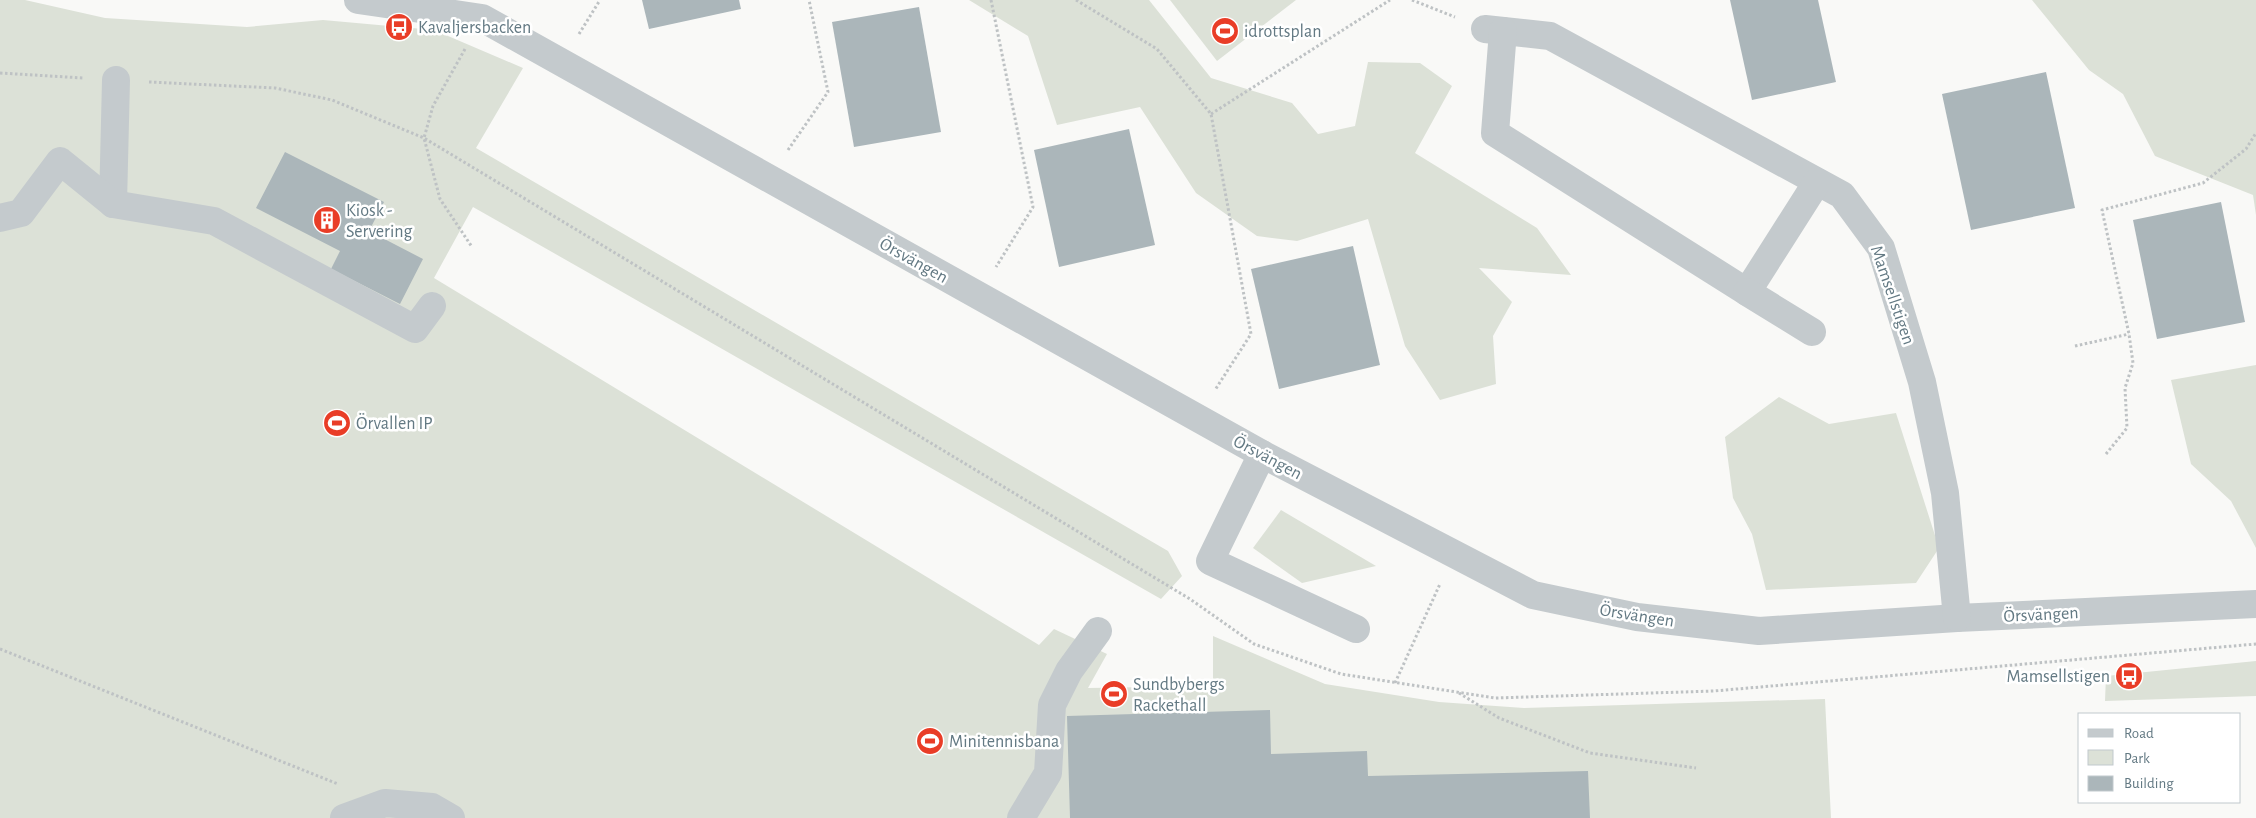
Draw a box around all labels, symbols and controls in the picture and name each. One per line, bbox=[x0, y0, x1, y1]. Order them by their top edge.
bus stop icon: Kavaljersbacken bbox=[384, 12, 414, 42]
sports icon: idrottsplan bbox=[1210, 16, 1240, 46]
place label: Kavaljersbacken bbox=[418, 19, 531, 37]
place label: idrottsplan bbox=[1244, 23, 1322, 41]
place label: Kiosk - Servering bbox=[346, 202, 413, 241]
building icon: Kiosk - Servering bbox=[312, 205, 342, 235]
street label: Örsvängen bbox=[876, 233, 952, 287]
street label: Mamsellstigen bbox=[1867, 243, 1917, 347]
sports icon: Örvallen IP bbox=[322, 408, 352, 438]
place label: Örvallen IP bbox=[356, 413, 433, 433]
street label: Örsvängen bbox=[1230, 431, 1306, 483]
street label: Örsvängen bbox=[1598, 599, 1676, 631]
street label: Örsvängen bbox=[2003, 602, 2079, 626]
bus stop icon: Mamsellstigen bbox=[2114, 661, 2144, 691]
place label: Mamsellstigen bbox=[2006, 668, 2110, 686]
place label: Sundbybergs Rackethall bbox=[1133, 676, 1225, 715]
sports icon: Sundbybergs Rackethall bbox=[1099, 679, 1129, 709]
legend bbox=[2078, 713, 2241, 803]
sports icon: Minitennisbana bbox=[915, 726, 945, 756]
text: Road bbox=[2124, 726, 2154, 741]
place label: Minitennisbana bbox=[949, 733, 1059, 751]
text: Park bbox=[2124, 751, 2150, 766]
text: Building bbox=[2124, 776, 2174, 791]

